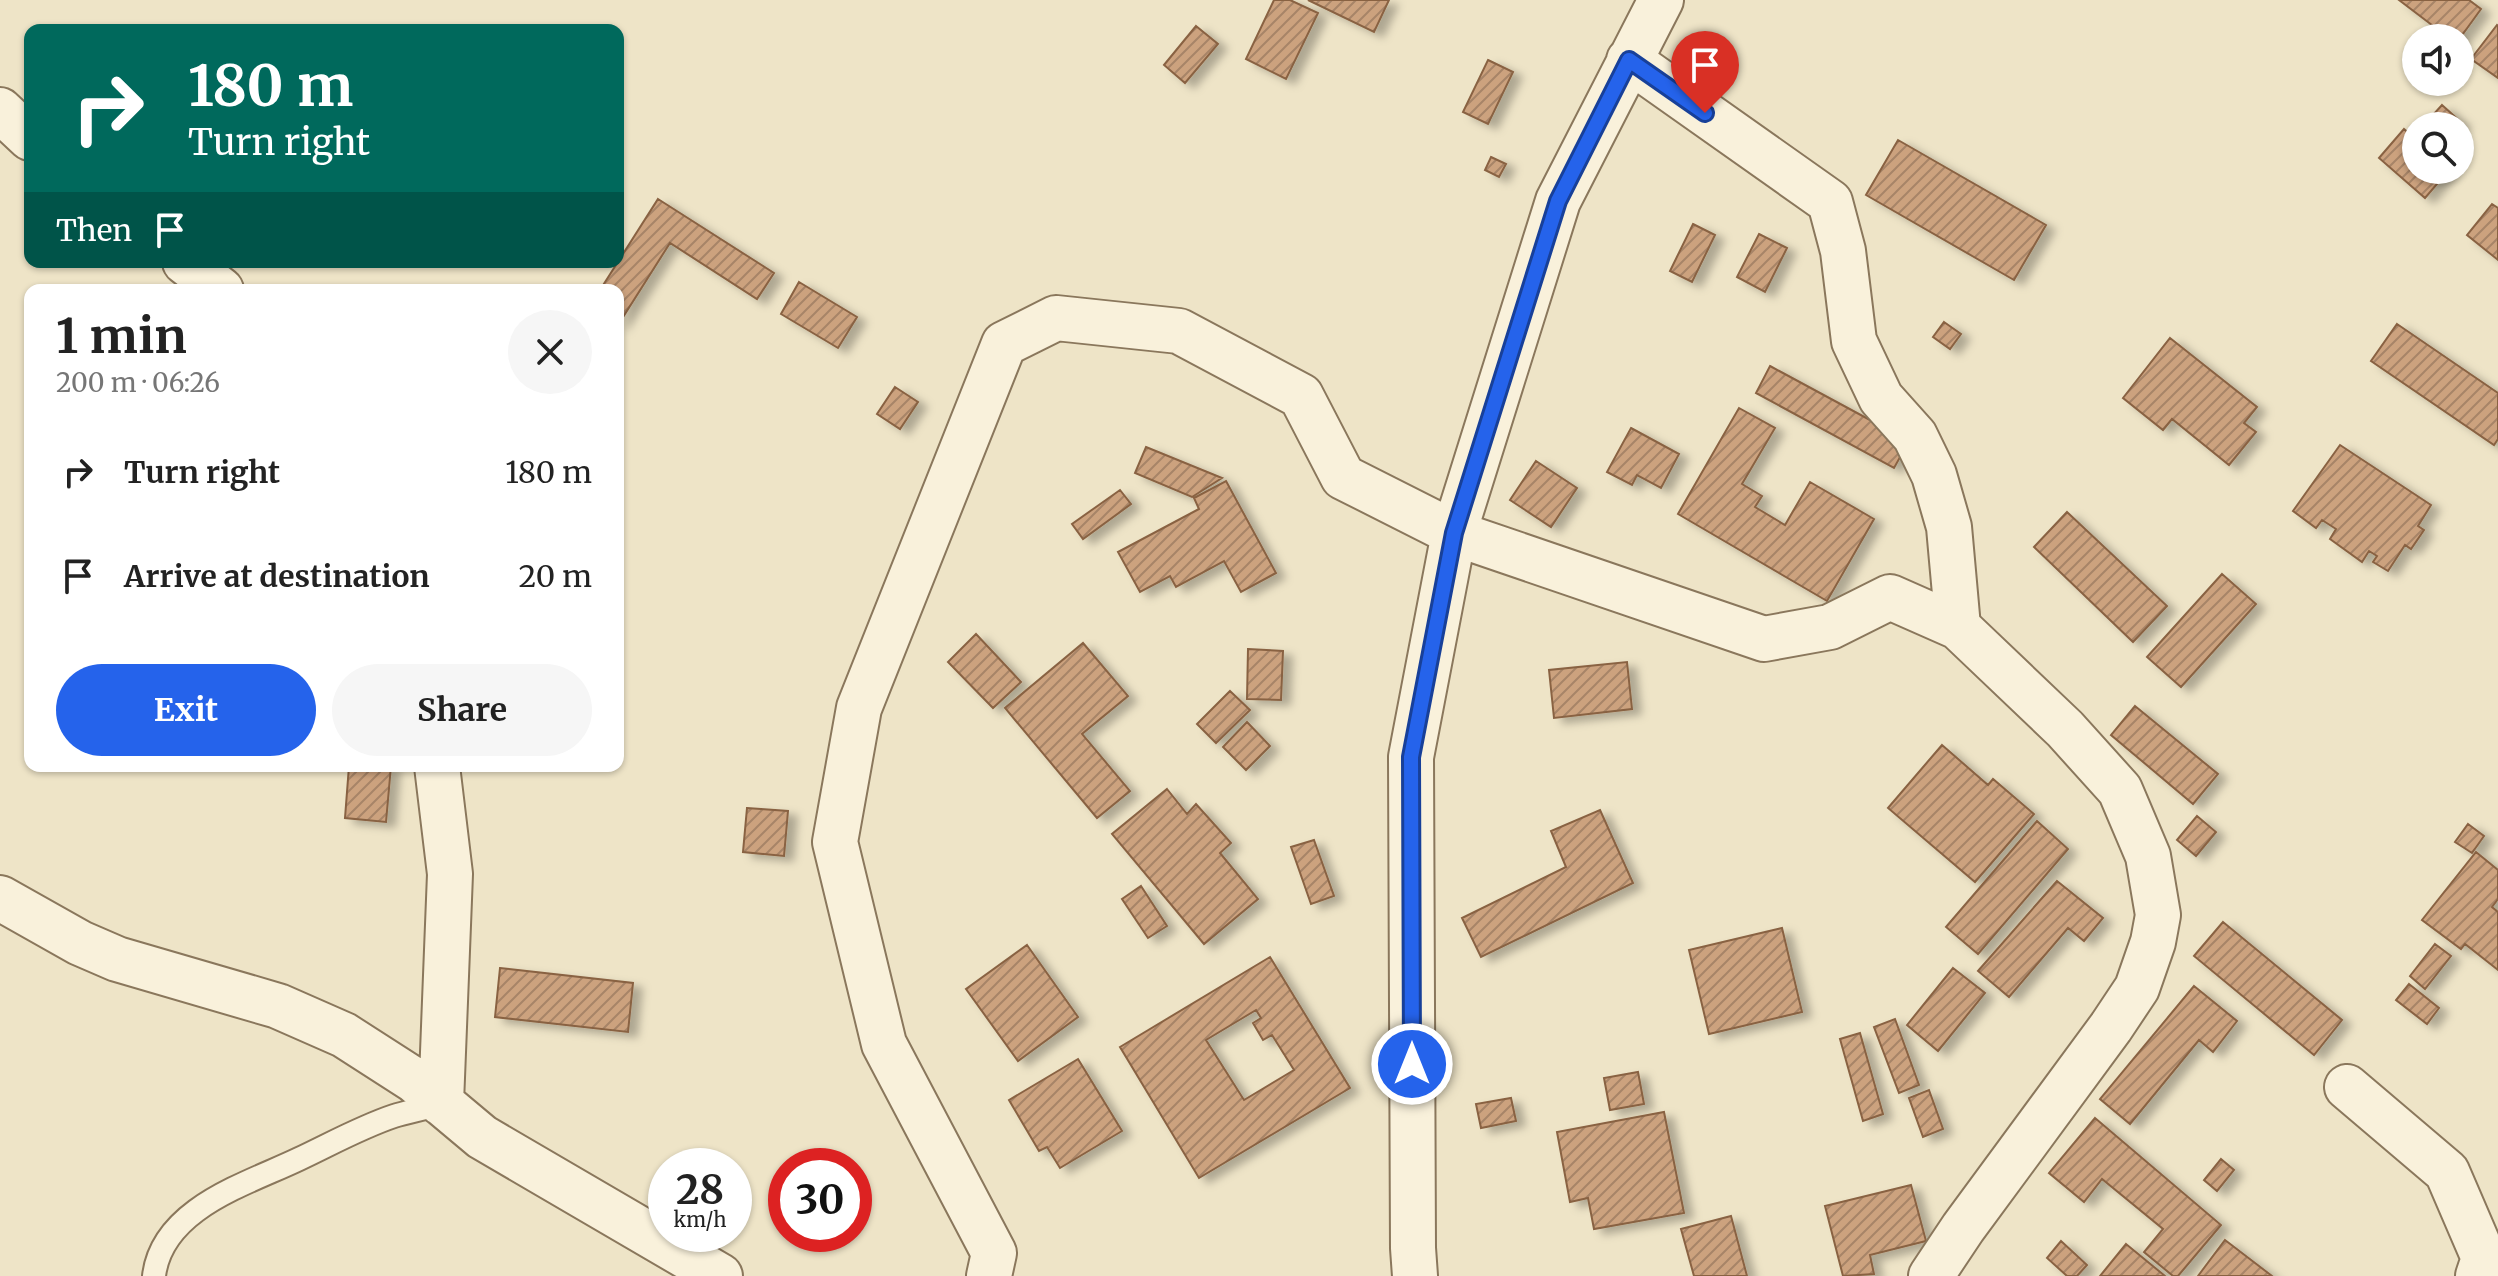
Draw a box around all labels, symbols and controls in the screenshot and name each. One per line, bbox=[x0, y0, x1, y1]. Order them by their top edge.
map controls bbox=[2402, 24, 2474, 184]
button: sound bbox=[2402, 24, 2474, 96]
pin bbox=[1671, 31, 1739, 113]
icon: arrive bbox=[1683, 43, 1727, 87]
text: 180 m bbox=[188, 51, 353, 121]
icon: right bbox=[56, 56, 160, 160]
button: search bbox=[2402, 112, 2474, 184]
text: Turn right bbox=[188, 120, 370, 165]
icon: arrive bbox=[148, 208, 192, 252]
text: Then bbox=[56, 211, 132, 249]
text: 1 min bbox=[56, 306, 187, 366]
button: close bbox=[508, 310, 592, 394]
text: 200 m · 06:26 bbox=[56, 366, 220, 399]
icon: right bbox=[56, 450, 100, 494]
text: Turn right bbox=[124, 453, 280, 491]
text: 180 m bbox=[505, 453, 592, 491]
icon: arrive bbox=[56, 554, 100, 598]
text: Arrive at destination bbox=[124, 557, 430, 595]
text: 20 m bbox=[519, 557, 592, 595]
button: Exit bbox=[56, 664, 316, 756]
button: Share bbox=[332, 664, 592, 756]
position arrow bbox=[1370, 1022, 1454, 1106]
speed limit sign: 30 bbox=[768, 1148, 872, 1252]
text: 28 bbox=[676, 1165, 724, 1215]
text: km/h bbox=[674, 1207, 726, 1232]

